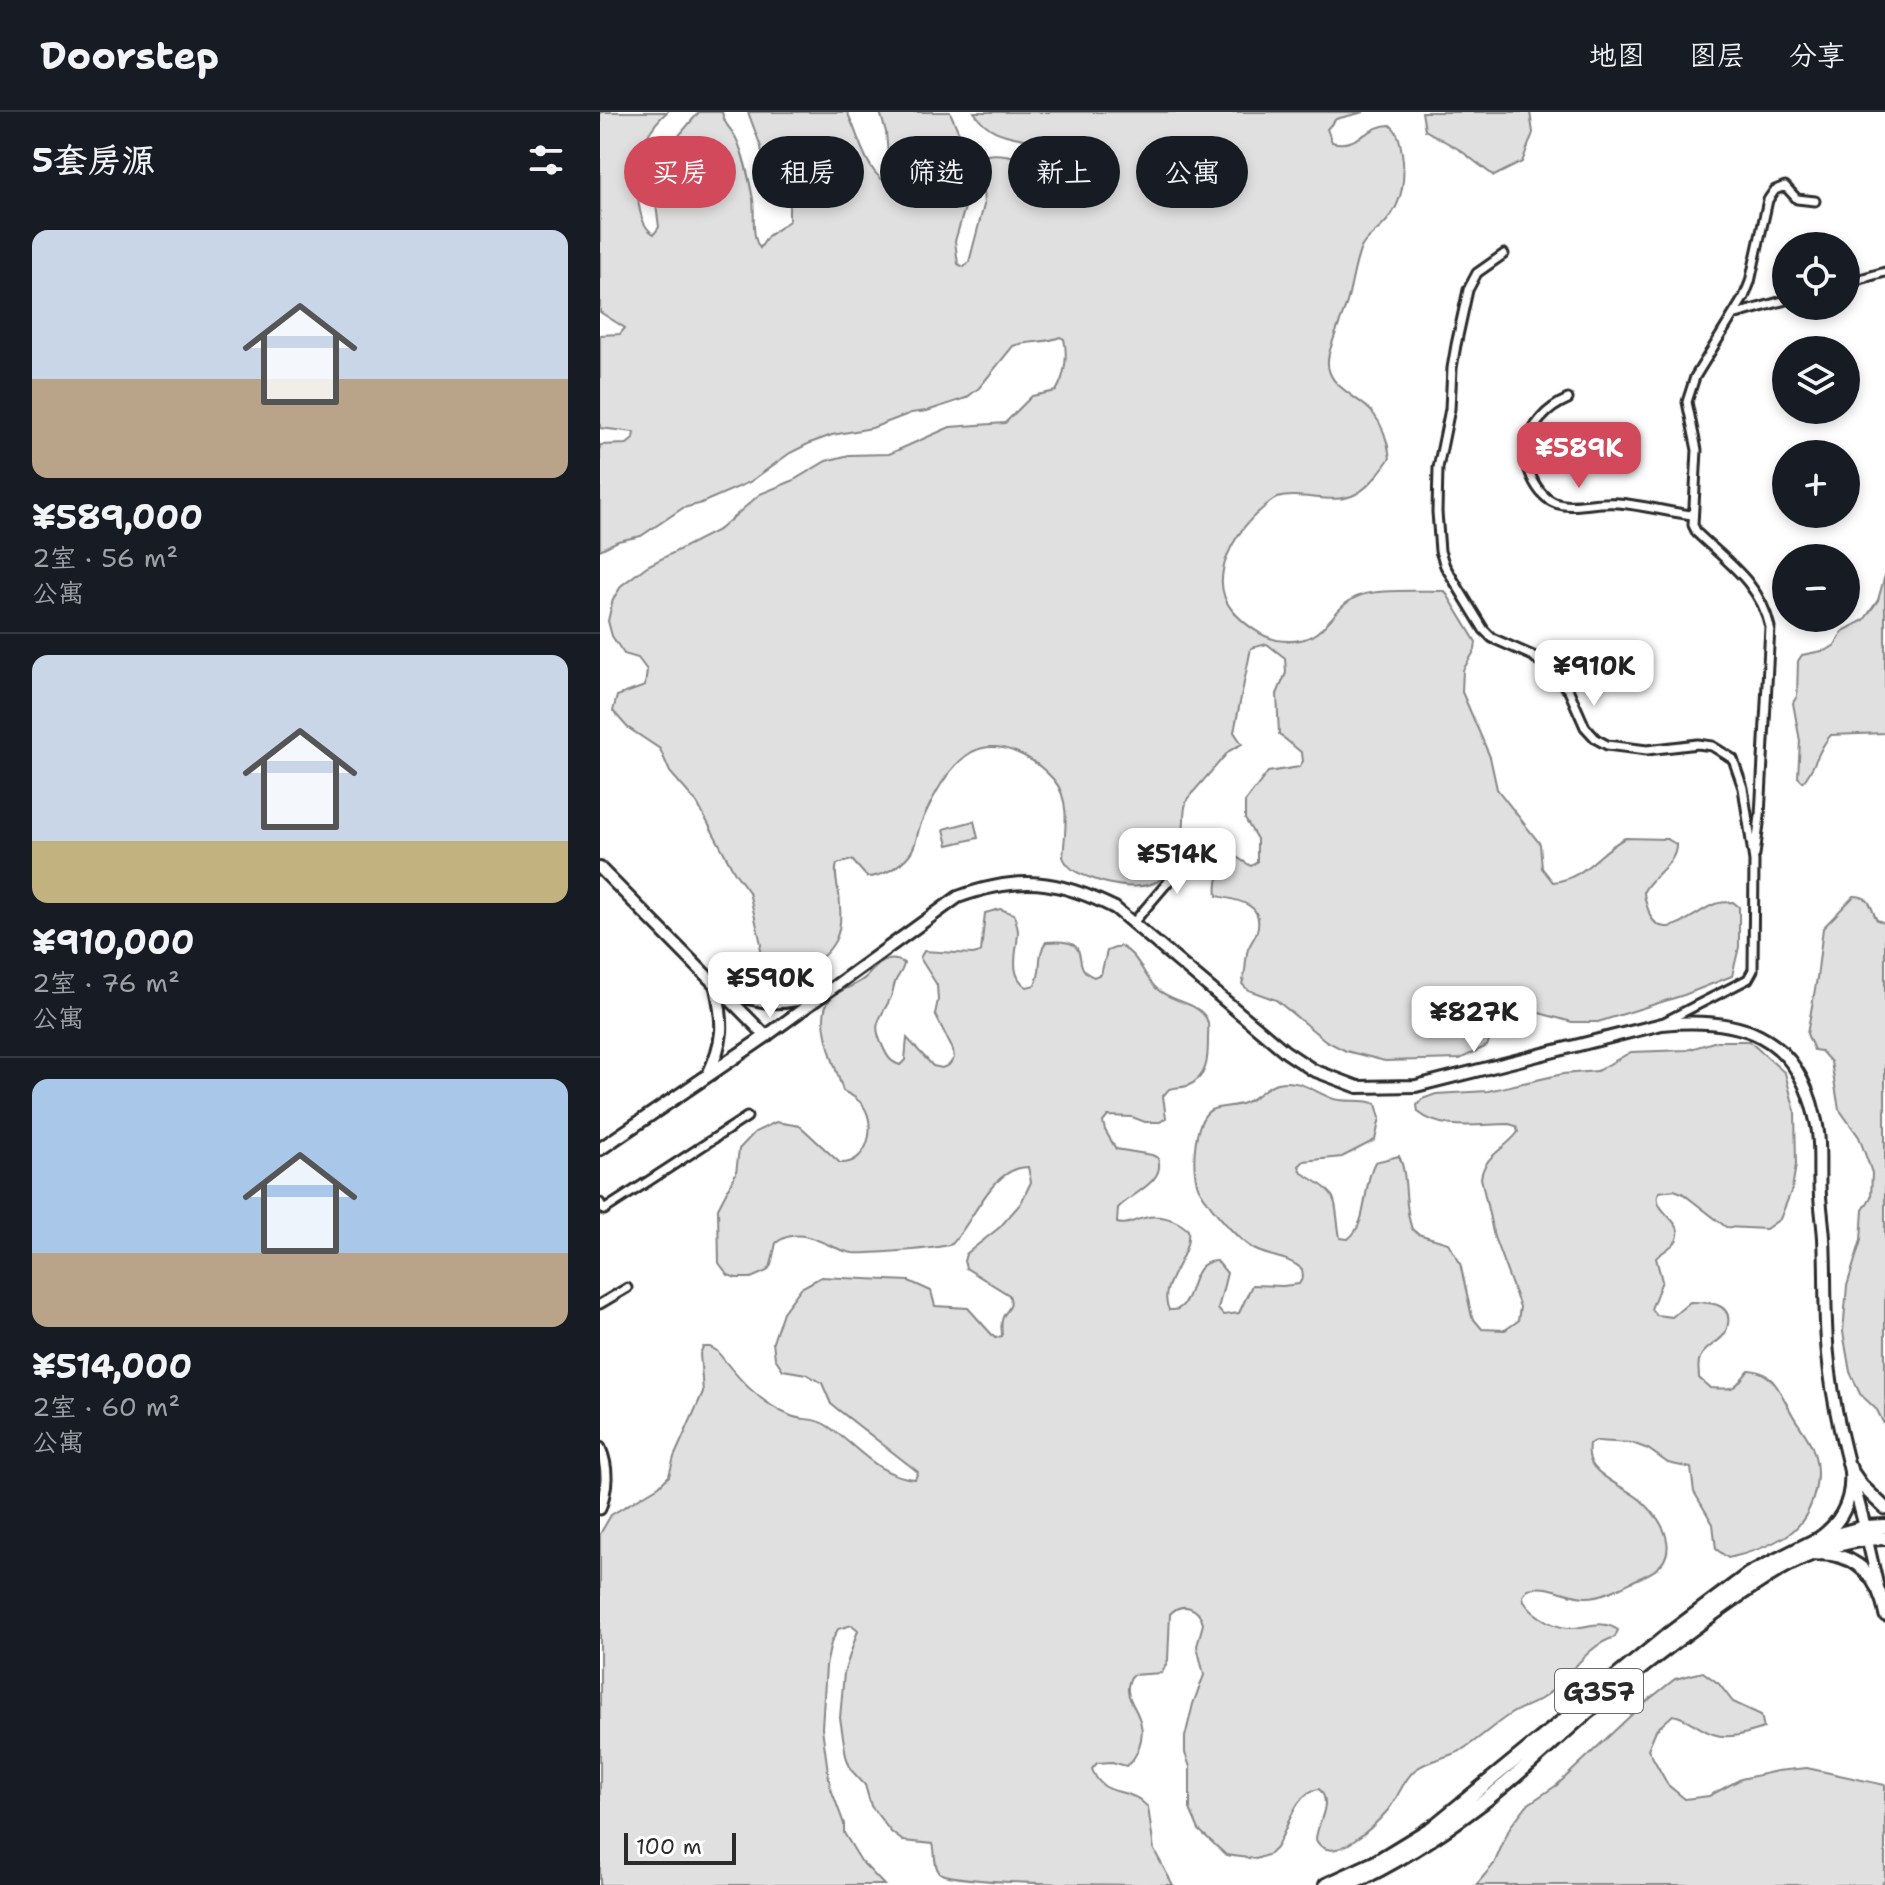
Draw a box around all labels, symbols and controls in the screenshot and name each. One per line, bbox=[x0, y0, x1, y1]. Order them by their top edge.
text: Doorstep bbox=[40, 30, 219, 81]
text: 地图 bbox=[1589, 36, 1645, 74]
text: 图层 bbox=[1689, 36, 1745, 74]
text: 分享 bbox=[1789, 36, 1845, 74]
chip: 买房 bbox=[624, 136, 736, 208]
chip: 租房 bbox=[752, 136, 864, 208]
chip: 筛选 bbox=[880, 136, 992, 208]
chip: 新上 bbox=[1008, 136, 1120, 208]
chip: 公寓 bbox=[1136, 136, 1248, 208]
text: 5套房源 bbox=[32, 137, 155, 183]
icon: filters bbox=[524, 138, 568, 182]
map controls bbox=[1772, 232, 1860, 632]
button: locate bbox=[1772, 232, 1860, 320]
icon: home bbox=[228, 282, 372, 426]
button: layers bbox=[1772, 336, 1860, 424]
pin: ¥589K bbox=[1523, 422, 1635, 490]
text: ¥589K bbox=[1535, 430, 1623, 465]
button: + bbox=[1772, 440, 1860, 528]
text: ¥589,000 bbox=[32, 494, 203, 540]
text: 2室 · 56 m² bbox=[32, 540, 178, 575]
button: − bbox=[1772, 544, 1860, 632]
text: 公寓 bbox=[32, 575, 84, 610]
pin: ¥910K bbox=[1538, 640, 1650, 708]
text: ¥910K bbox=[1553, 648, 1635, 683]
icon: home bbox=[228, 707, 372, 851]
pin: ¥514K bbox=[1121, 828, 1233, 896]
text: ¥514K bbox=[1137, 836, 1217, 871]
text: ¥910,000 bbox=[32, 919, 195, 965]
pin: ¥590K bbox=[714, 952, 826, 1020]
text: ¥590K bbox=[726, 960, 814, 995]
text: 2室 · 76 m² bbox=[32, 965, 180, 1000]
pin: ¥827K bbox=[1418, 986, 1530, 1054]
text: ¥827K bbox=[1430, 994, 1518, 1029]
text: 公寓 bbox=[32, 1000, 84, 1035]
icon: home bbox=[228, 1131, 372, 1275]
text: ¥514,000 bbox=[32, 1343, 192, 1389]
text: 2室 · 60 m² bbox=[32, 1389, 180, 1424]
text: 公寓 bbox=[32, 1424, 84, 1459]
road number: G357 bbox=[1555, 1669, 1643, 1713]
scale bar bbox=[624, 1829, 736, 1865]
text: 100 m bbox=[636, 1832, 702, 1861]

